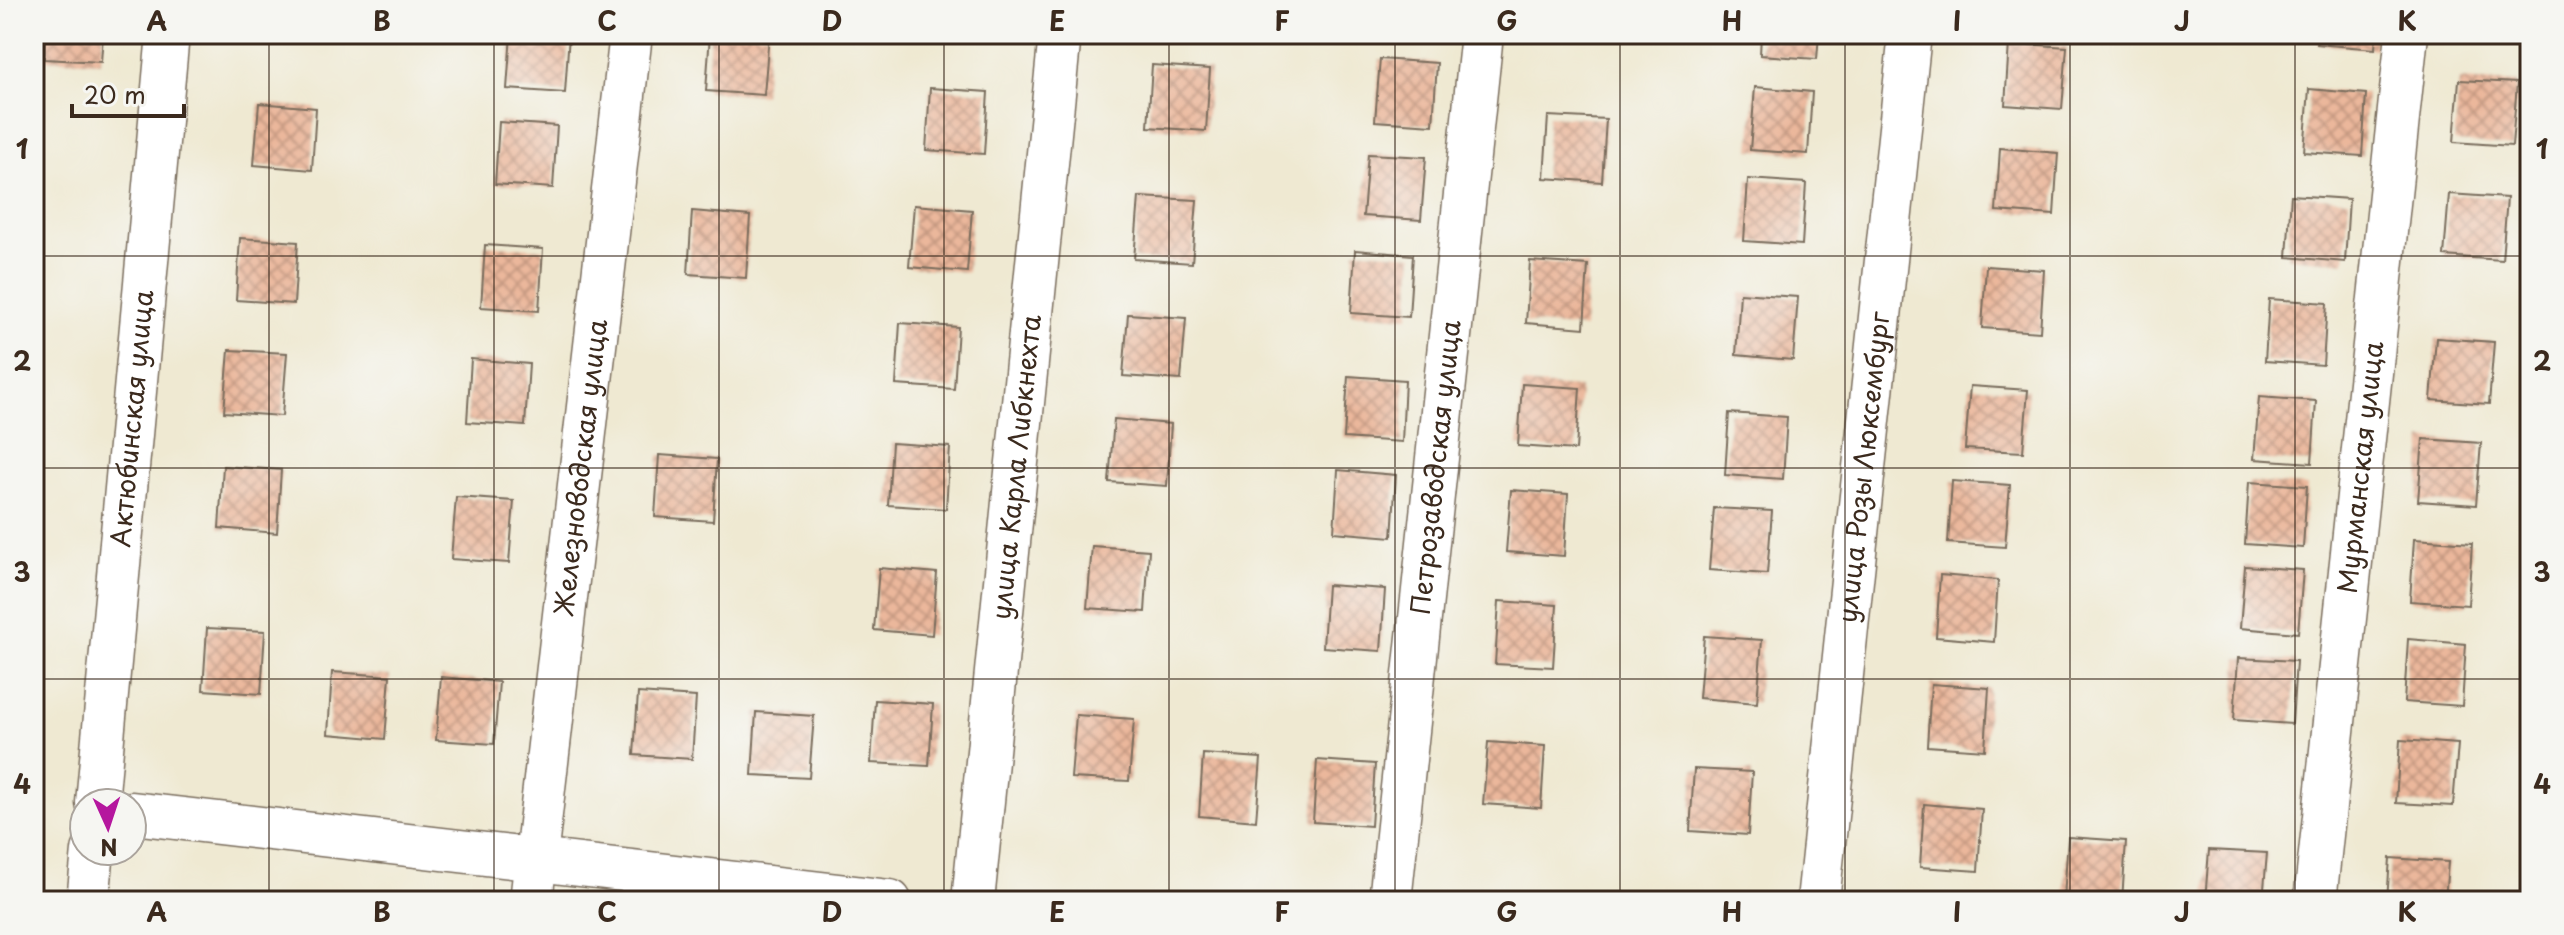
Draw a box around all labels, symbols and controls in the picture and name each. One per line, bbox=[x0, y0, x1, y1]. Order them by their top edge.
text: A bbox=[147, 1, 167, 40]
text: B bbox=[373, 1, 391, 40]
text: C bbox=[597, 1, 617, 40]
text: D bbox=[822, 1, 842, 40]
text: E bbox=[1049, 1, 1065, 40]
text: F bbox=[1274, 1, 1290, 40]
text: G bbox=[1496, 1, 1518, 40]
text: H bbox=[1722, 1, 1742, 40]
text: I bbox=[1953, 1, 1961, 40]
text: J bbox=[2174, 1, 2190, 40]
text: K bbox=[2397, 1, 2417, 40]
scale bar bbox=[72, 68, 184, 118]
text: 20 m bbox=[84, 76, 146, 112]
text: 1 bbox=[16, 129, 28, 168]
text: 1 bbox=[2536, 129, 2548, 168]
street label: Актюбинская улица bbox=[100, 288, 162, 549]
street label: улица Розы Люксембург bbox=[1827, 309, 1898, 625]
street label: улица Карла Либкнехта bbox=[980, 312, 1050, 621]
street label: Железноводская улица bbox=[543, 316, 616, 618]
street label: Петрозаводская улица bbox=[1400, 317, 1470, 617]
street label: Мурманская улица bbox=[2327, 339, 2392, 595]
text: 2 bbox=[13, 341, 31, 380]
text: 2 bbox=[2533, 341, 2551, 380]
text: 3 bbox=[13, 552, 31, 591]
text: 3 bbox=[2533, 552, 2551, 591]
text: 4 bbox=[13, 764, 31, 803]
text: 4 bbox=[2533, 764, 2551, 803]
north arrow bbox=[68, 787, 148, 867]
text: N bbox=[100, 832, 119, 865]
text: A bbox=[147, 892, 167, 931]
text: B bbox=[373, 892, 391, 931]
text: C bbox=[597, 892, 617, 931]
text: D bbox=[822, 892, 842, 931]
text: E bbox=[1049, 892, 1065, 931]
text: F bbox=[1274, 892, 1290, 931]
text: G bbox=[1496, 892, 1518, 931]
text: H bbox=[1722, 892, 1742, 931]
text: I bbox=[1953, 892, 1961, 931]
text: J bbox=[2174, 892, 2190, 931]
text: K bbox=[2397, 892, 2417, 931]

